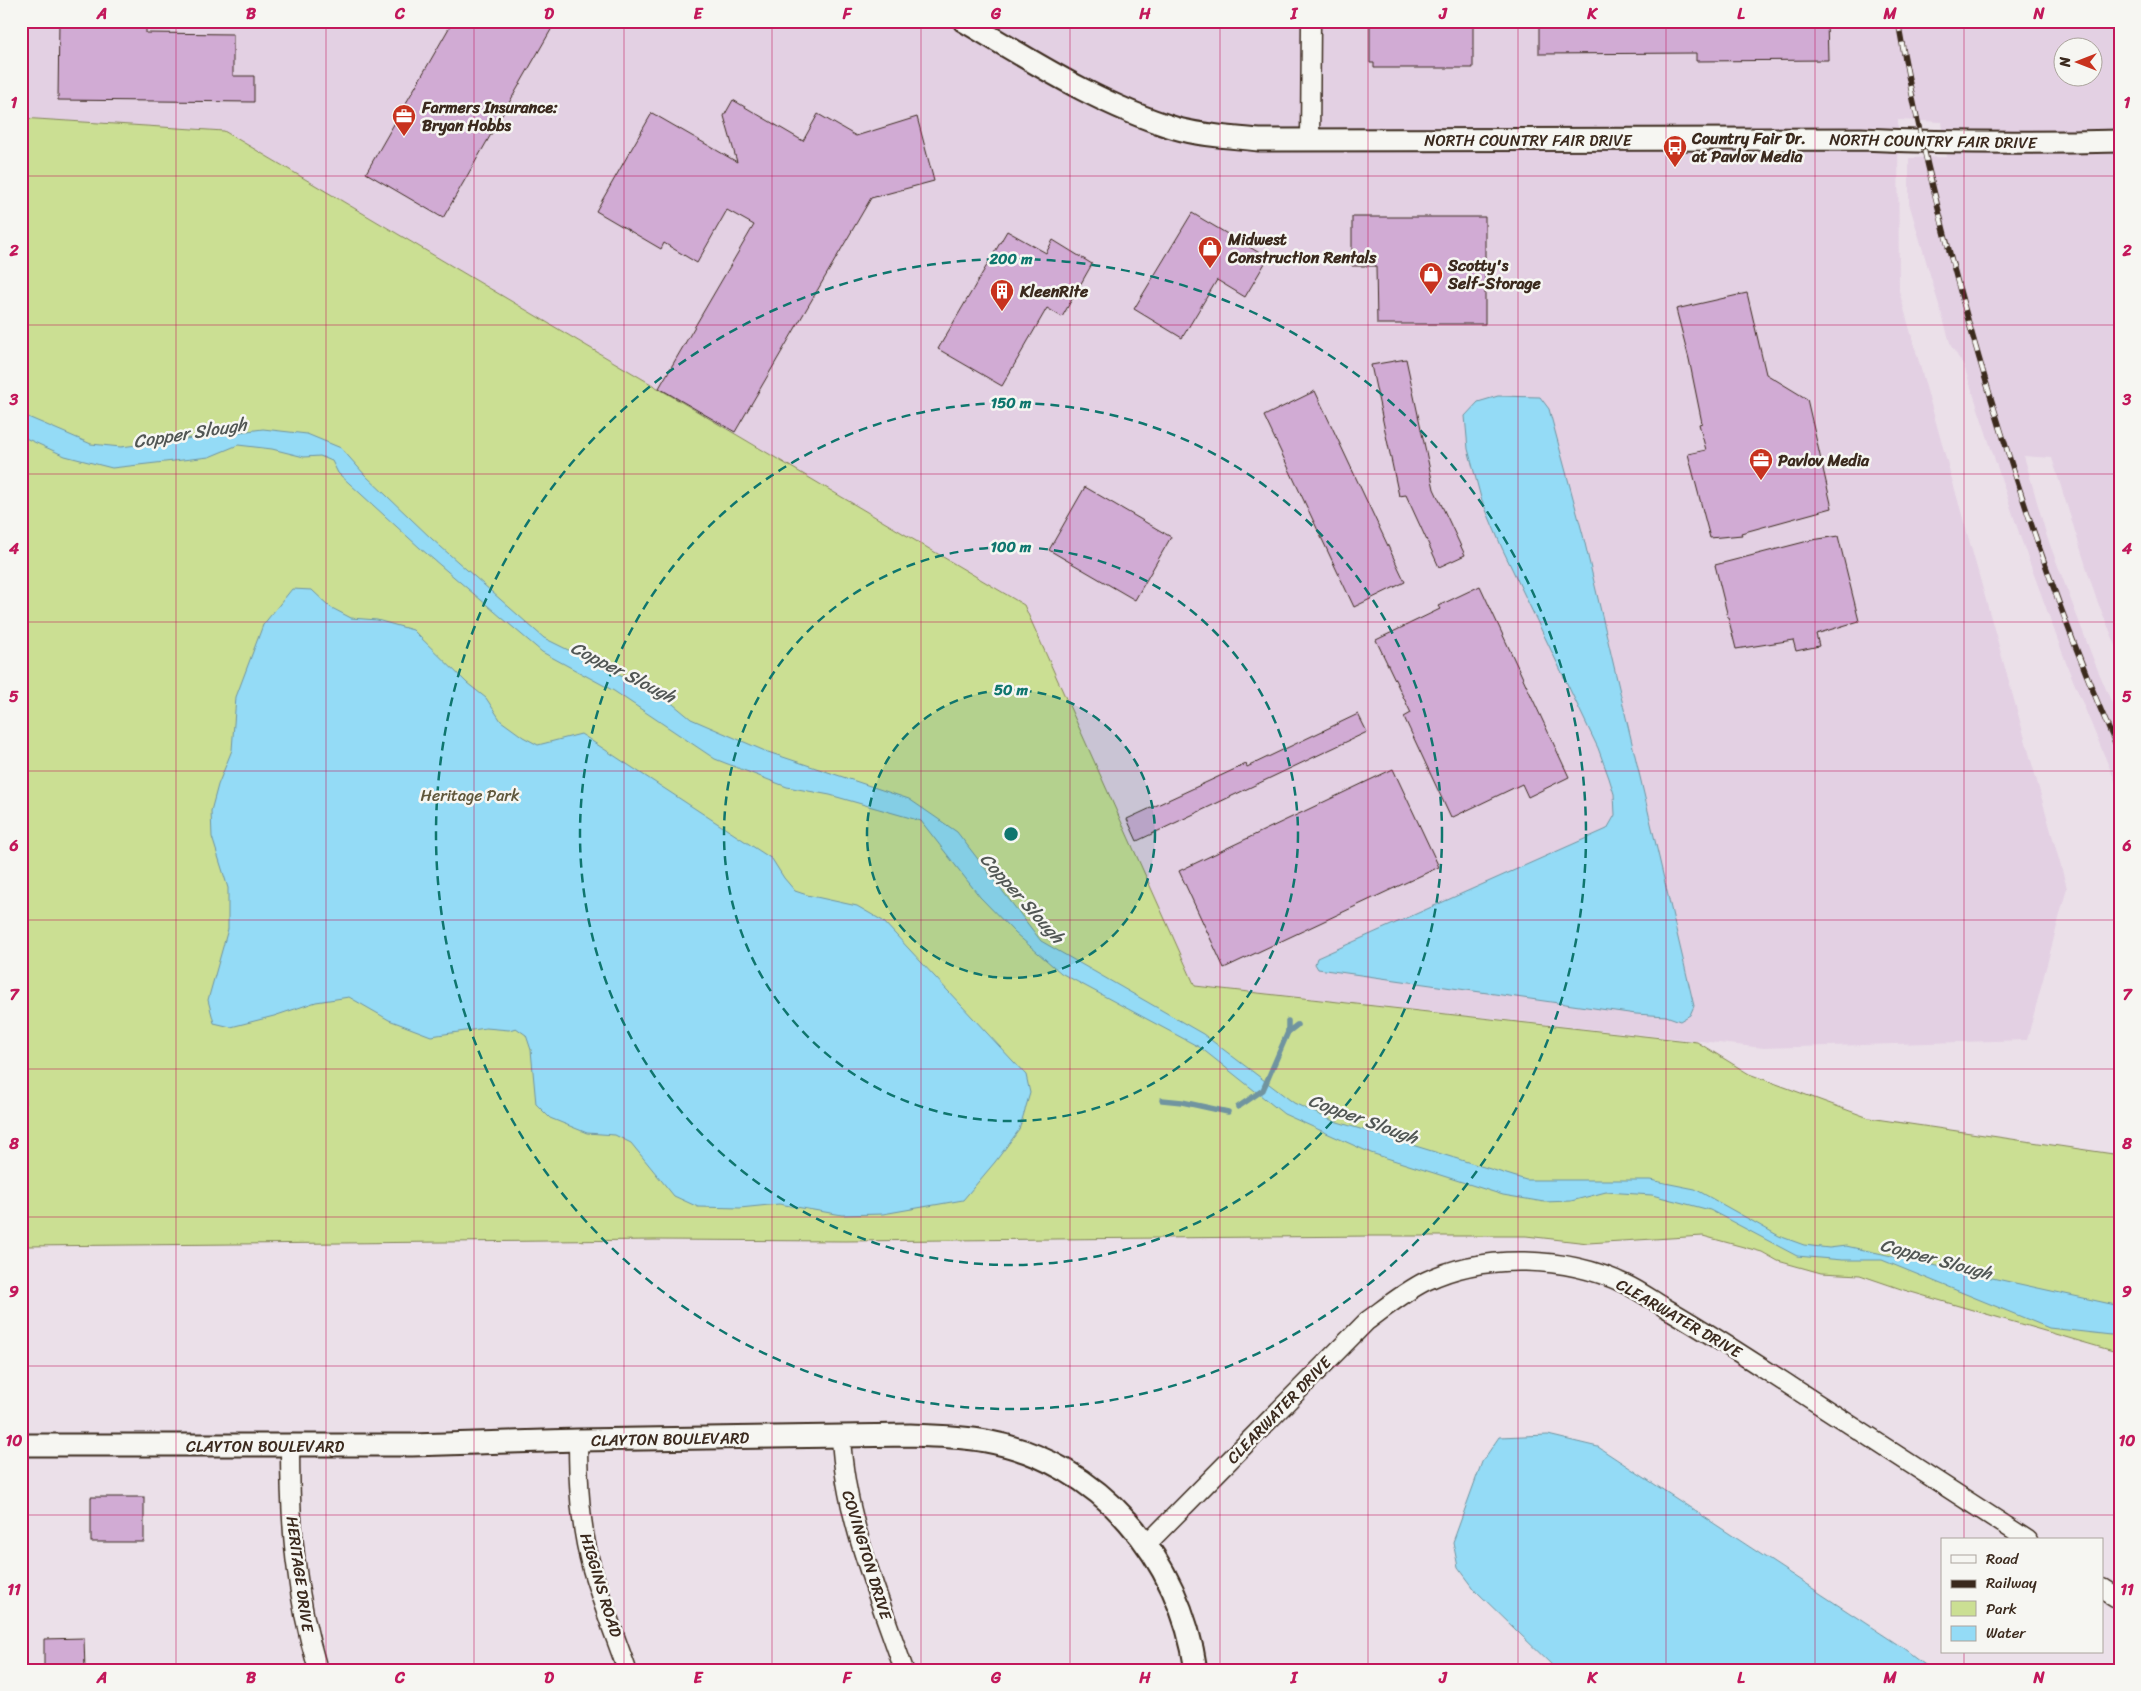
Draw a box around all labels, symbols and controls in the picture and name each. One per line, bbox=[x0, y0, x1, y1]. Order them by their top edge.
text: A bbox=[96, 0, 107, 28]
text: B bbox=[246, 0, 257, 28]
text: C bbox=[394, 0, 406, 28]
text: D bbox=[544, 0, 554, 28]
text: E bbox=[694, 0, 704, 28]
text: F bbox=[842, 0, 853, 28]
text: G bbox=[990, 0, 1002, 28]
text: H bbox=[1138, 0, 1151, 28]
text: I bbox=[1290, 0, 1299, 28]
text: J bbox=[1438, 0, 1448, 28]
text: K bbox=[1586, 0, 1598, 28]
text: L bbox=[1737, 0, 1745, 28]
text: M bbox=[1882, 0, 1897, 28]
text: N bbox=[2032, 0, 2045, 28]
north arrow bbox=[2054, 38, 2104, 88]
text: N bbox=[2053, 57, 2078, 68]
text: 1 bbox=[11, 88, 18, 117]
text: 1 bbox=[2124, 88, 2131, 117]
place label: Farmers Insurance: Bryan Hobbs bbox=[421, 93, 558, 140]
office icon: Farmers Insurance: Bryan Hobbs bbox=[391, 103, 417, 137]
place label: Country Fair Dr. at Pavlov Media bbox=[1691, 124, 1806, 171]
street label: NORTH COUNTRY FAIR DRIVE bbox=[1829, 125, 2038, 157]
street label: NORTH COUNTRY FAIR DRIVE bbox=[1424, 126, 1633, 155]
bus stop icon: Country Fair Dr. at Pavlov Media bbox=[1662, 134, 1688, 168]
place label: Midwest Construction Rentals bbox=[1227, 225, 1377, 272]
shop icon: Midwest Construction Rentals bbox=[1197, 235, 1223, 269]
text: 2 bbox=[8, 236, 19, 265]
text: 2 bbox=[2121, 236, 2132, 265]
text: 200 m bbox=[988, 246, 1033, 272]
place label: Scotty's Self-Storage bbox=[1447, 251, 1541, 298]
shop icon: Scotty's Self-Storage bbox=[1418, 261, 1444, 295]
place label: KleenRite bbox=[1019, 277, 1089, 306]
building icon: KleenRite bbox=[989, 278, 1015, 312]
text: 3 bbox=[9, 385, 19, 414]
text: 3 bbox=[2122, 385, 2132, 414]
text: 150 m bbox=[991, 390, 1032, 416]
water label: Copper Slough bbox=[131, 408, 250, 458]
place label: Pavlov Media bbox=[1778, 446, 1870, 475]
office icon: Pavlov Media bbox=[1748, 447, 1774, 481]
text: 4 bbox=[8, 534, 19, 563]
text: 100 m bbox=[991, 534, 1032, 560]
text: 4 bbox=[2121, 534, 2132, 563]
water label: Copper Slough bbox=[565, 632, 683, 713]
text: 50 m bbox=[994, 677, 1029, 703]
text: 5 bbox=[9, 682, 19, 711]
text: 5 bbox=[2122, 682, 2132, 711]
park label: Heritage Park bbox=[421, 781, 520, 810]
centre of rings bbox=[1002, 825, 1020, 843]
text: 6 bbox=[8, 831, 19, 860]
text: 6 bbox=[2121, 831, 2132, 860]
water label: Copper Slough bbox=[972, 845, 1073, 952]
text: 7 bbox=[9, 980, 20, 1009]
text: 7 bbox=[2122, 980, 2133, 1009]
water label: Copper Slough bbox=[1304, 1084, 1424, 1154]
text: 8 bbox=[8, 1129, 19, 1158]
text: 8 bbox=[2121, 1129, 2132, 1158]
water label: Copper Slough bbox=[1877, 1229, 1997, 1290]
street label: CLEARWATER DRIVE bbox=[1611, 1270, 1748, 1366]
text: 9 bbox=[9, 1277, 19, 1306]
text: 9 bbox=[2122, 1277, 2132, 1306]
street label: CLEARWATER DRIVE bbox=[1219, 1348, 1339, 1471]
street label: CLAYTON BOULEVARD bbox=[591, 1423, 750, 1455]
text: 10 bbox=[6, 1426, 22, 1455]
text: 10 bbox=[2119, 1426, 2135, 1455]
street label: CLAYTON BOULEVARD bbox=[186, 1432, 344, 1461]
street label: COVINGTON DRIVE bbox=[834, 1487, 901, 1625]
street label: HERITAGE DRIVE bbox=[278, 1514, 323, 1635]
street label: HIGGINS ROAD bbox=[571, 1529, 631, 1641]
legend bbox=[1941, 1538, 2104, 1654]
text: Road bbox=[1986, 1546, 2019, 1572]
text: Railway bbox=[1986, 1570, 2037, 1596]
text: 11 bbox=[7, 1575, 21, 1604]
text: 11 bbox=[2120, 1575, 2134, 1604]
text: Park bbox=[1986, 1596, 2017, 1622]
text: Water bbox=[1986, 1620, 2026, 1646]
text: A bbox=[96, 1663, 107, 1691]
text: B bbox=[246, 1663, 257, 1691]
text: C bbox=[394, 1663, 406, 1691]
text: D bbox=[544, 1663, 554, 1691]
text: E bbox=[694, 1663, 704, 1691]
text: F bbox=[842, 1663, 853, 1691]
text: G bbox=[990, 1663, 1002, 1691]
text: H bbox=[1138, 1663, 1151, 1691]
text: I bbox=[1290, 1663, 1299, 1691]
text: J bbox=[1438, 1663, 1448, 1691]
text: K bbox=[1586, 1663, 1598, 1691]
text: L bbox=[1737, 1663, 1745, 1691]
text: M bbox=[1882, 1663, 1897, 1691]
text: N bbox=[2032, 1663, 2045, 1691]

